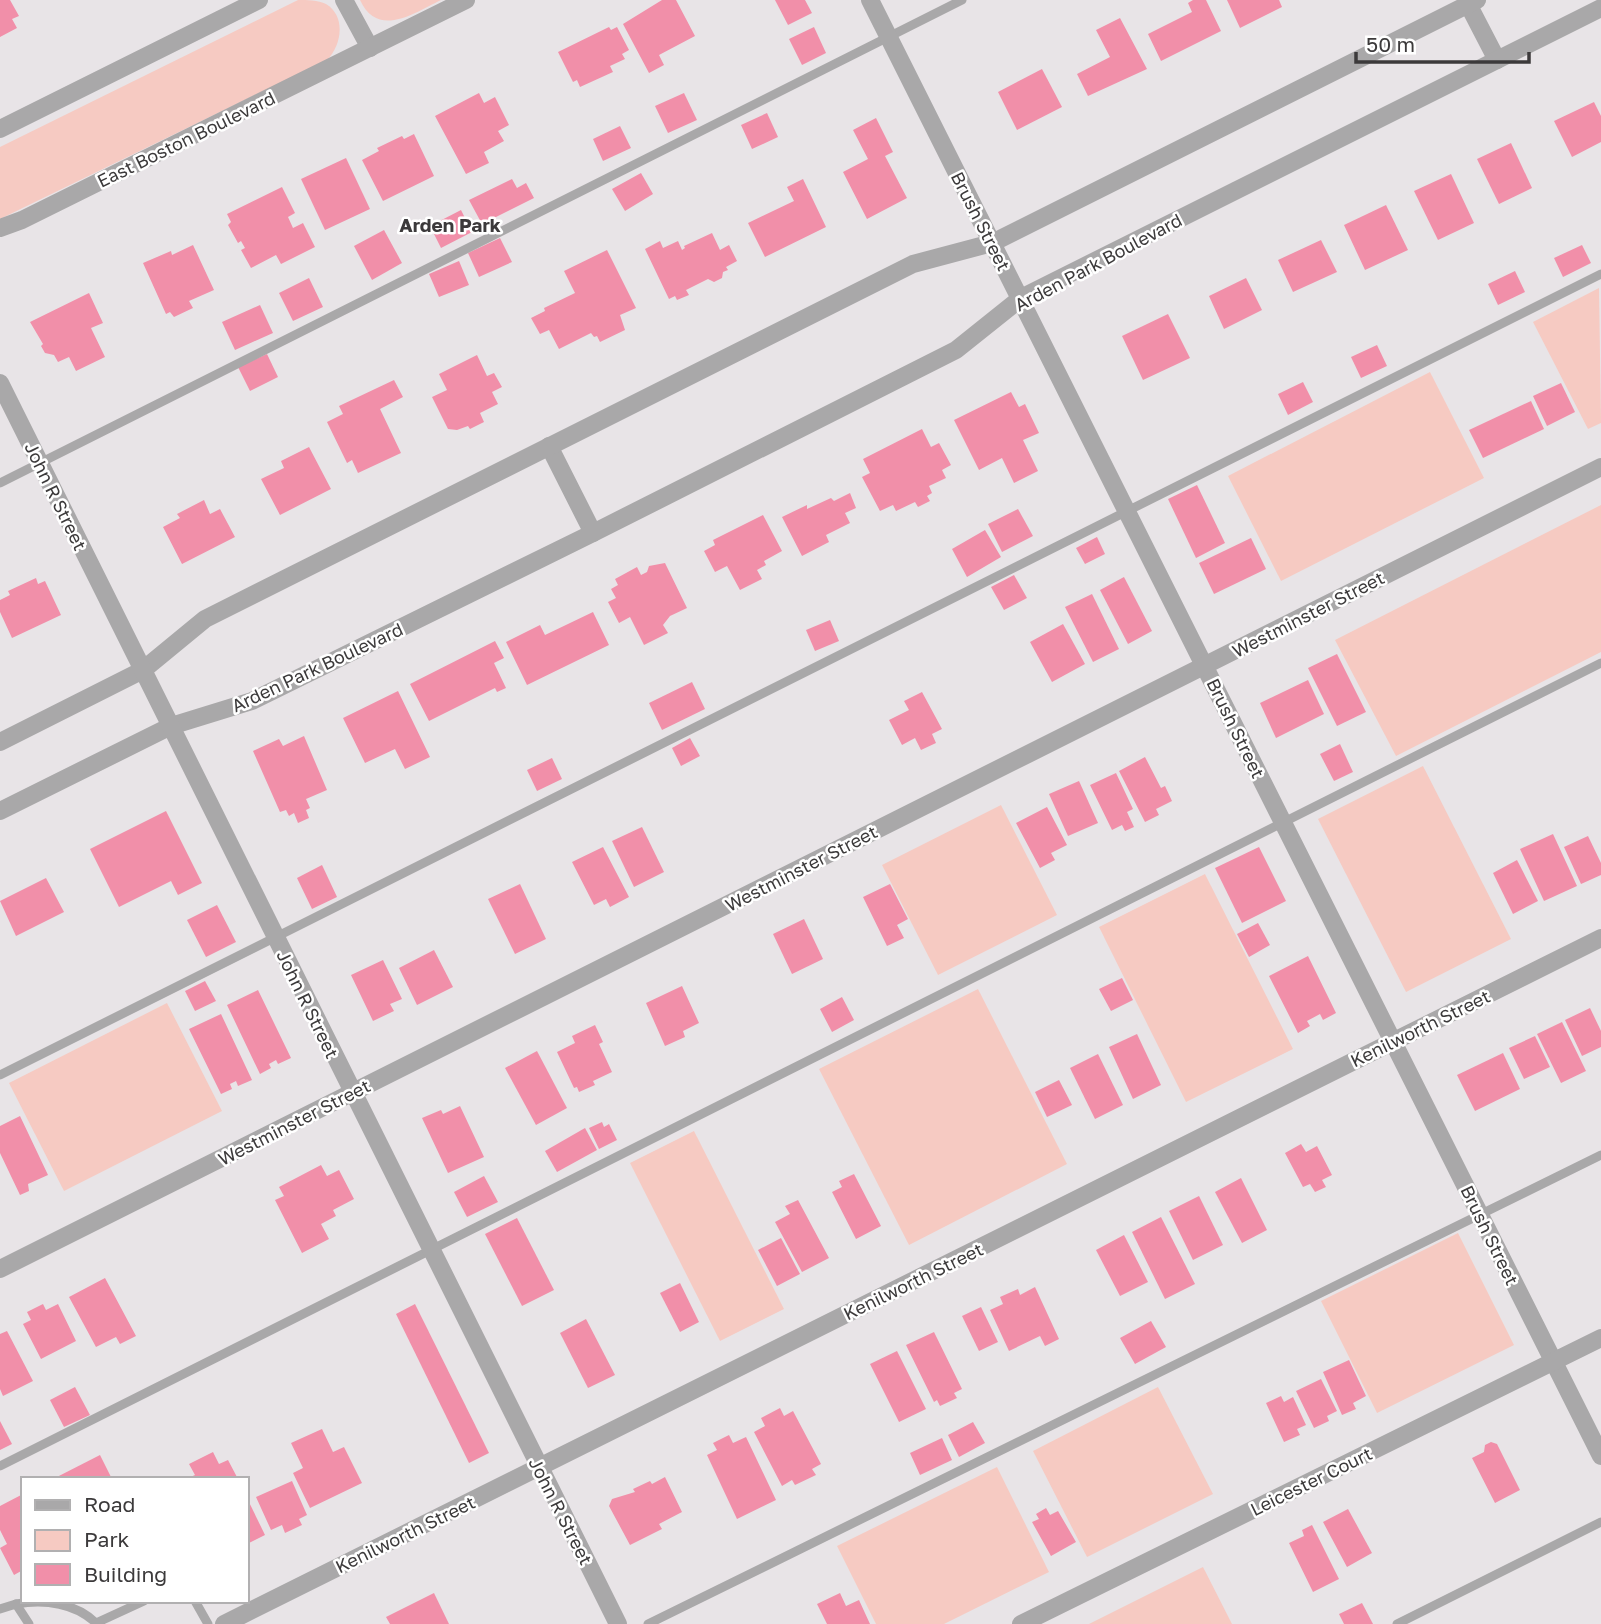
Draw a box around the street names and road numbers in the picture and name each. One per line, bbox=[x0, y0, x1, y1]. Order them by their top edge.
street label: East Boston Boulevard bbox=[93, 86, 279, 192]
street label: Brush Street bbox=[947, 168, 1015, 274]
street label: Arden Park Boulevard bbox=[1011, 209, 1185, 315]
street label: John R Street bbox=[20, 438, 92, 554]
street label: Westminster Street bbox=[1228, 566, 1388, 662]
street label: Arden Park Boulevard bbox=[228, 618, 406, 716]
street label: Brush Street bbox=[1202, 674, 1270, 782]
street label: Westminster Street bbox=[721, 820, 881, 916]
street label: John R Street bbox=[272, 946, 344, 1062]
street label: Kenilworth Street bbox=[1347, 985, 1493, 1071]
street label: Westminster Street bbox=[214, 1074, 374, 1170]
street label: Brush Street bbox=[1456, 1181, 1524, 1289]
street label: Kenilworth Street bbox=[840, 1238, 986, 1324]
street label: Leicester Court bbox=[1246, 1442, 1376, 1520]
street label: John R Street bbox=[525, 1454, 597, 1568]
street label: Kenilworth Street bbox=[332, 1491, 478, 1577]

